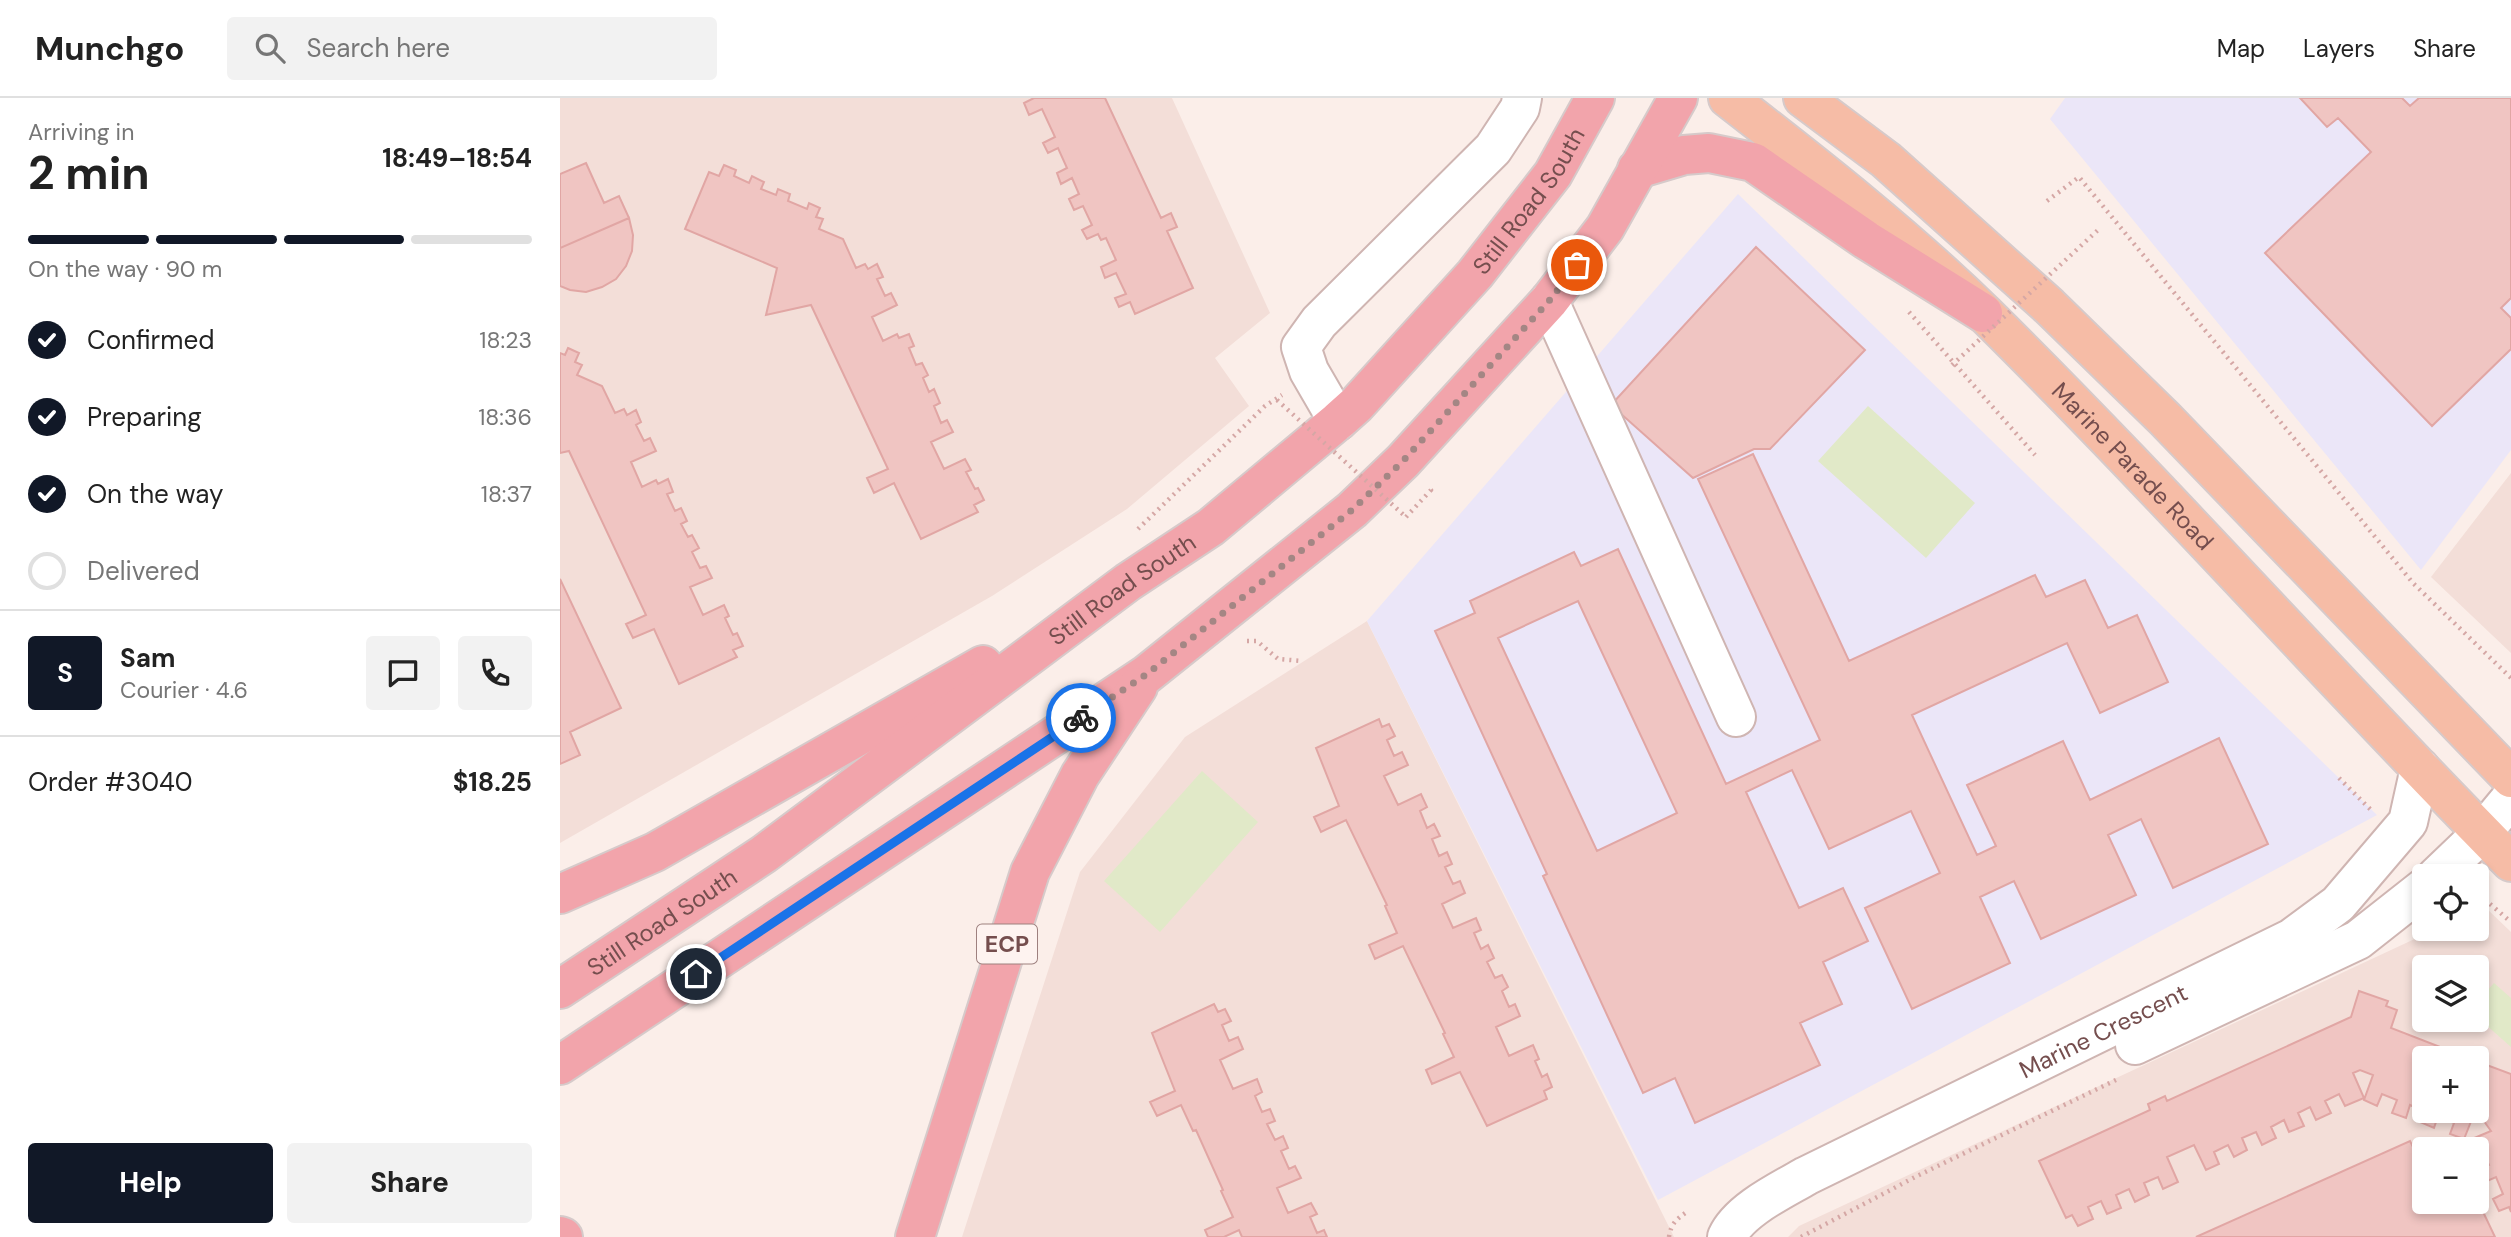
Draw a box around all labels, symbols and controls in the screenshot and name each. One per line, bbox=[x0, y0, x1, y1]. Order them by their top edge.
search box bbox=[227, 17, 717, 80]
text: Munchgo bbox=[35, 27, 185, 70]
icon: search bbox=[251, 29, 289, 67]
text: Search here bbox=[307, 31, 450, 65]
text: Map bbox=[2217, 33, 2265, 64]
text: Layers bbox=[2303, 33, 2375, 64]
text: Share bbox=[2413, 33, 2476, 64]
text: Arriving in bbox=[28, 117, 134, 147]
street label: Still Road South bbox=[1465, 122, 1591, 280]
text: 18:49–18:54 bbox=[382, 141, 532, 175]
text: 2 min bbox=[28, 143, 150, 203]
pin bbox=[1547, 235, 1607, 295]
icon: bag bbox=[1558, 246, 1596, 284]
text: On the way · 90 m bbox=[28, 254, 222, 284]
icon: check bbox=[28, 321, 66, 359]
text: Confirmed bbox=[87, 323, 214, 357]
text: 18:23 bbox=[479, 325, 532, 355]
street label: Marine Parade Road bbox=[2046, 375, 2221, 556]
icon: check bbox=[28, 398, 66, 436]
text: Preparing bbox=[87, 400, 202, 434]
text: 18:36 bbox=[478, 402, 532, 432]
icon: check bbox=[28, 475, 66, 513]
text: On the way bbox=[87, 477, 223, 511]
text: 18:37 bbox=[481, 479, 532, 509]
street label: Still Road South bbox=[1042, 526, 1201, 652]
text: Delivered bbox=[87, 554, 200, 588]
button: chat bbox=[366, 636, 440, 710]
button: phone bbox=[458, 636, 532, 710]
text: Sam bbox=[120, 641, 175, 675]
text: S bbox=[57, 656, 73, 690]
text: Courier · 4.6 bbox=[120, 675, 248, 705]
courier bbox=[1046, 683, 1116, 753]
icon: bike bbox=[1062, 699, 1100, 737]
text: Order #3040 bbox=[28, 765, 192, 799]
text: $18.25 bbox=[453, 765, 532, 799]
street label: Still Road South bbox=[581, 861, 743, 983]
map controls bbox=[2412, 864, 2489, 1214]
button: locate bbox=[2412, 864, 2489, 941]
road number: ECP bbox=[977, 924, 1037, 964]
pin bbox=[666, 944, 726, 1004]
icon: home bbox=[677, 955, 715, 993]
button: layers bbox=[2412, 955, 2489, 1032]
street label: Marine Crescent bbox=[2014, 976, 2192, 1085]
button: + bbox=[2412, 1046, 2489, 1123]
button: − bbox=[2412, 1137, 2489, 1214]
button: Help bbox=[28, 1143, 273, 1223]
button: Share bbox=[287, 1143, 532, 1223]

